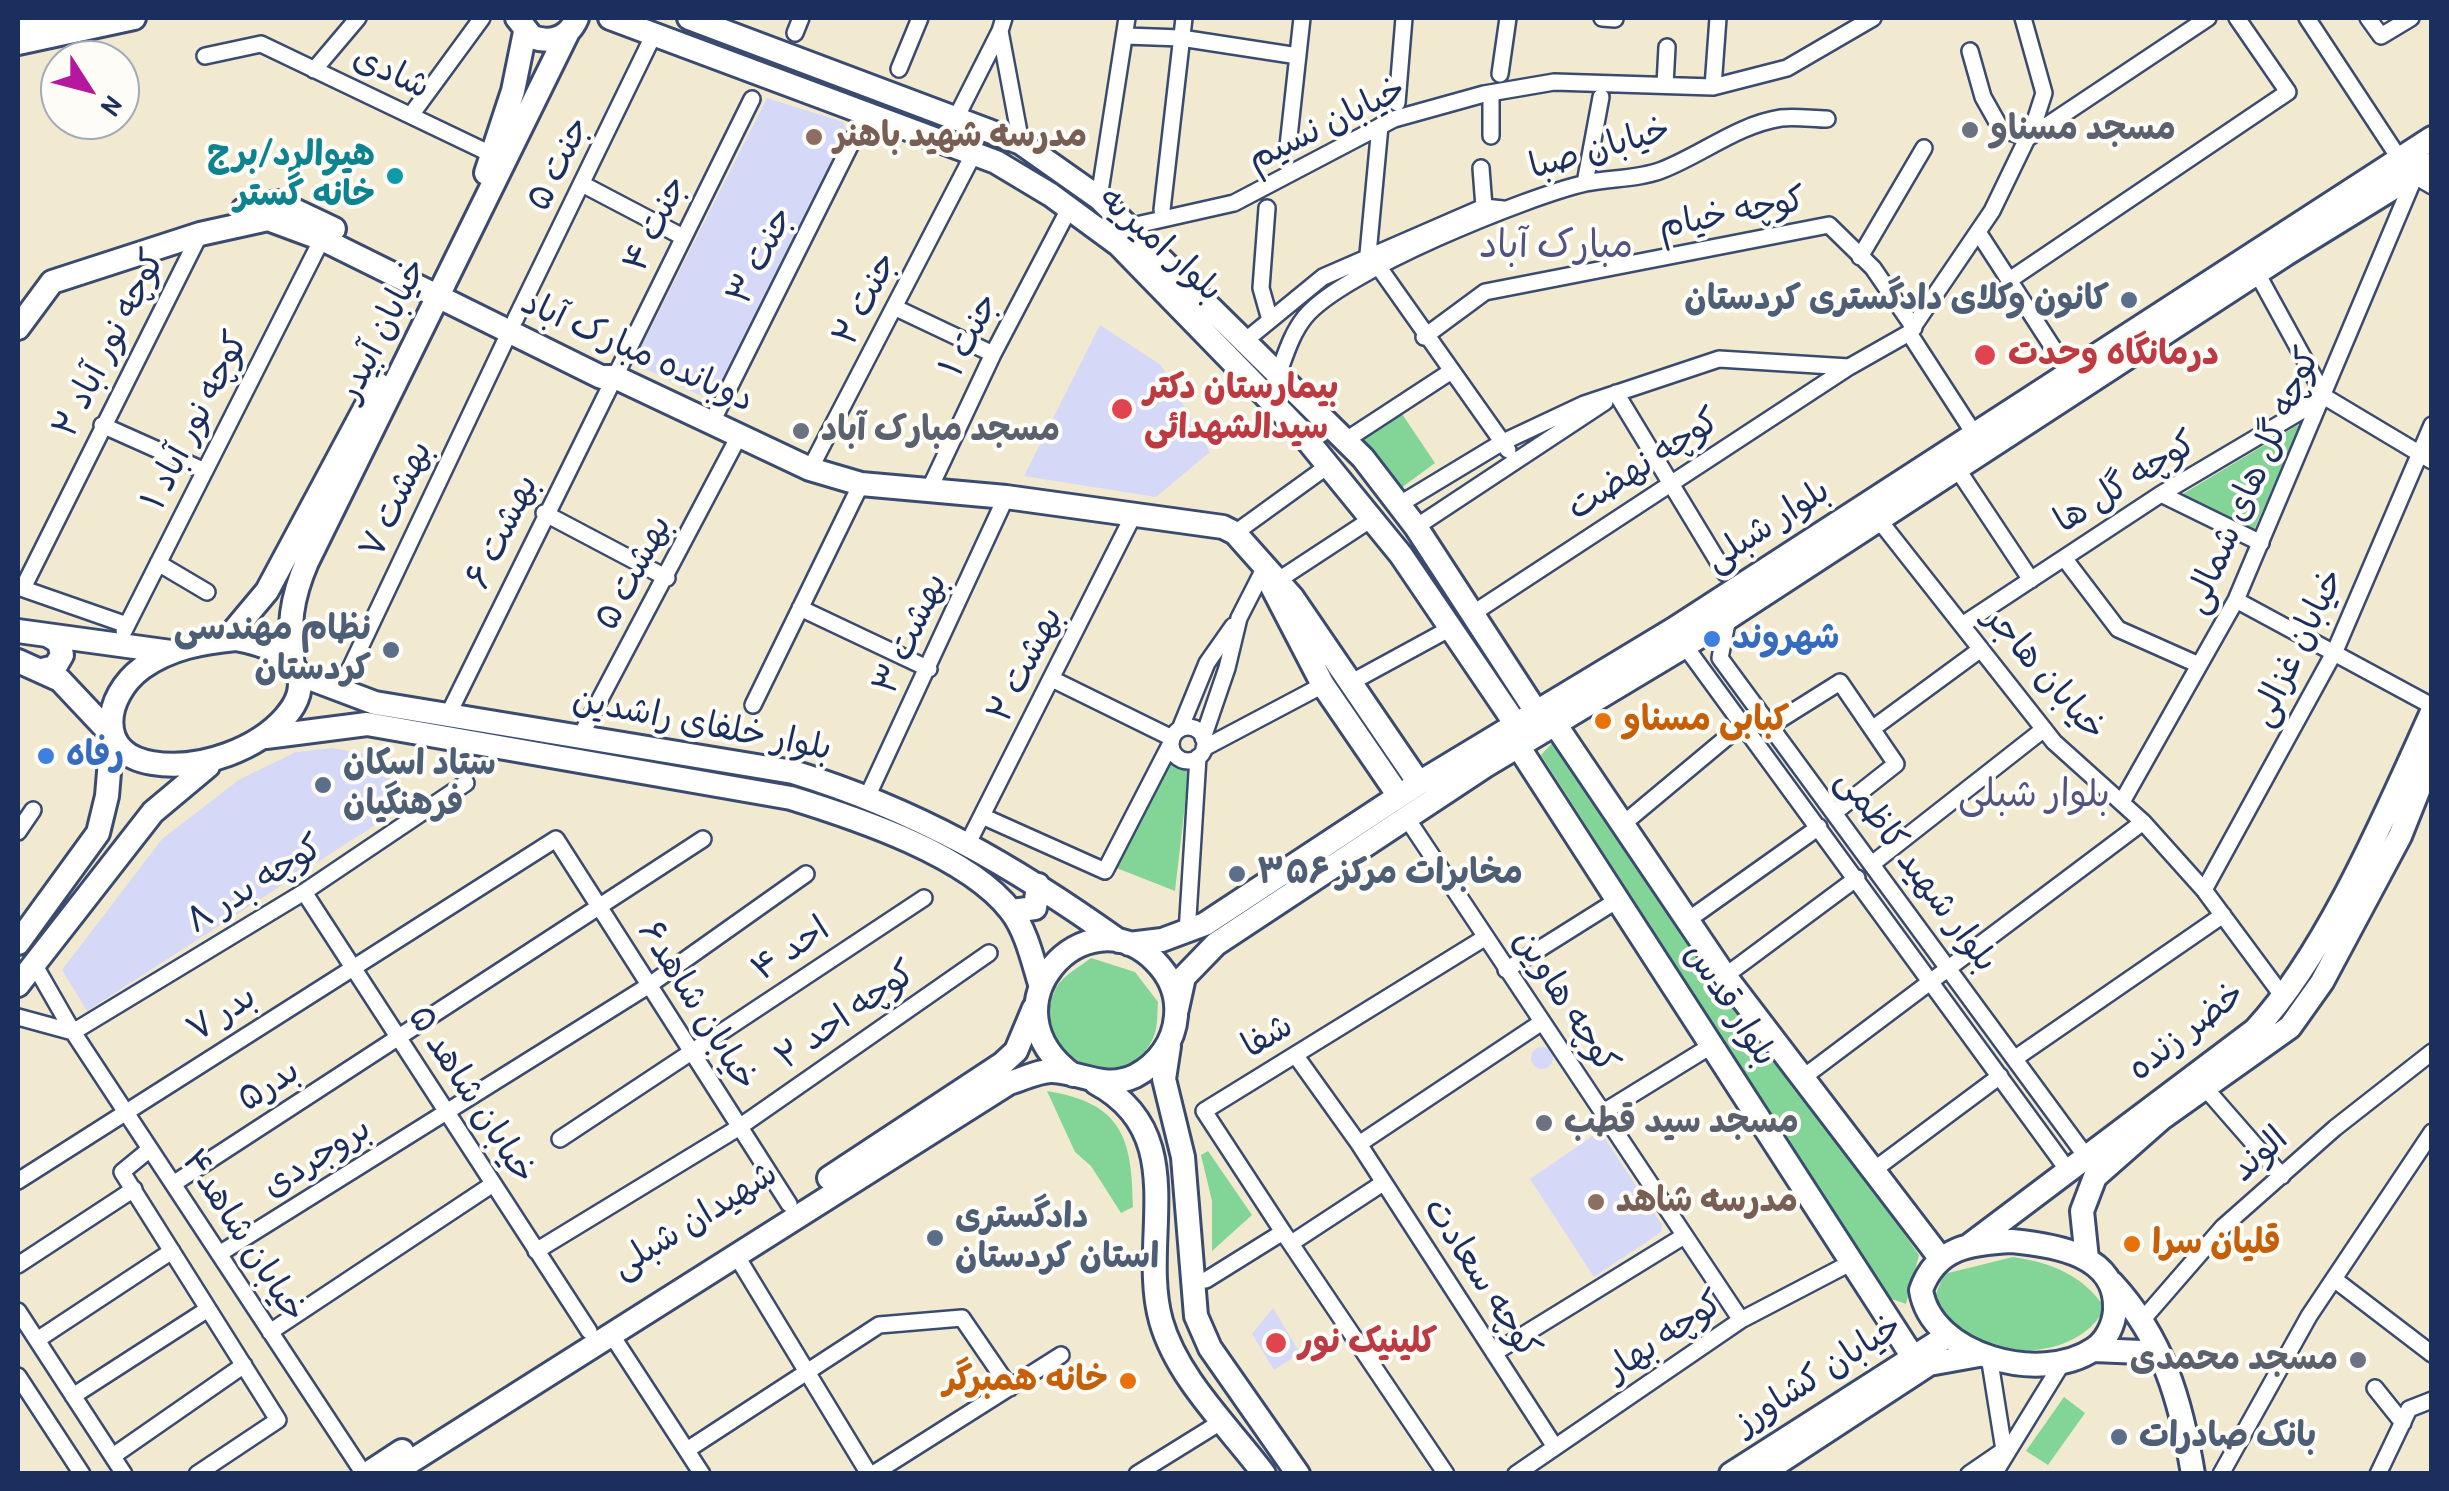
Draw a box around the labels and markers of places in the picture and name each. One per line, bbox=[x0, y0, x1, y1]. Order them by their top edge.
place label: مسجد مسناو bbox=[1990, 109, 2176, 151]
place label: مدرسه شهید باهنر bbox=[834, 116, 1087, 158]
marker: مسجد مسناو bbox=[1959, 119, 1981, 141]
marker: مدرسه شهید باهنر bbox=[803, 126, 825, 148]
place label: هیوالرد/برج خانه گستر bbox=[207, 135, 375, 217]
marker: هیوالرد/برج خانه گستر bbox=[384, 165, 406, 187]
place label: کانون وکلای دادگستری کردستان bbox=[1684, 279, 2109, 321]
marker: کانون وکلای دادگستری کردستان bbox=[2118, 289, 2140, 311]
place label: درمانگاه وحدت bbox=[2008, 334, 2219, 376]
marker: درمانگاه وحدت bbox=[1972, 342, 1998, 368]
place label: بیمارستان دکتر سیدالشهدائی bbox=[1144, 368, 1339, 450]
marker: بیمارستان دکتر سیدالشهدائی bbox=[1109, 396, 1135, 422]
place label: مسجد مبارک آباد bbox=[821, 410, 1060, 452]
marker: مسجد مبارک آباد bbox=[790, 420, 812, 442]
place label: نظام مهندسی کردستان bbox=[174, 609, 371, 691]
place label: شهروند bbox=[1732, 618, 1839, 660]
marker: شهروند bbox=[1701, 628, 1723, 650]
marker: نظام مهندسی کردستان bbox=[380, 639, 402, 661]
place label: کبابی مسناو bbox=[1623, 700, 1789, 742]
marker: کبابی مسناو bbox=[1592, 710, 1614, 732]
place label: رفاه bbox=[66, 735, 124, 777]
place label: ستاد اسکان فرهنگیان bbox=[343, 744, 496, 826]
marker: رفاه bbox=[35, 745, 57, 767]
marker: ستاد اسکان فرهنگیان bbox=[312, 774, 334, 796]
place label: مخابرات مرکز ۳۵۶ bbox=[1257, 853, 1523, 895]
marker: مخابرات مرکز ۳۵۶ bbox=[1226, 863, 1248, 885]
place label: مسجد سید قطب bbox=[1564, 1102, 1799, 1144]
marker: مسجد سید قطب bbox=[1533, 1112, 1555, 1134]
place label: مدرسه شاهد bbox=[1616, 1181, 1798, 1223]
marker: مدرسه شاهد bbox=[1585, 1191, 1607, 1213]
place label: دادگستری استان کردستان bbox=[955, 1197, 1159, 1279]
place label: قلیان سرا bbox=[2152, 1223, 2281, 1265]
marker: دادگستری استان کردستان bbox=[924, 1227, 946, 1249]
marker: قلیان سرا bbox=[2121, 1233, 2143, 1255]
place label: کلینیک نور bbox=[1298, 1322, 1437, 1364]
marker: کلینیک نور bbox=[1263, 1330, 1289, 1356]
place label: مسجد محمدی bbox=[2130, 1339, 2338, 1381]
marker: مسجد محمدی bbox=[2347, 1349, 2369, 1371]
place label: خانه همبرگر bbox=[943, 1360, 1108, 1402]
marker: خانه همبرگر bbox=[1117, 1370, 1139, 1392]
place label: بانک صادرات bbox=[2139, 1416, 2316, 1458]
marker: بانک صادرات bbox=[2108, 1426, 2130, 1448]

